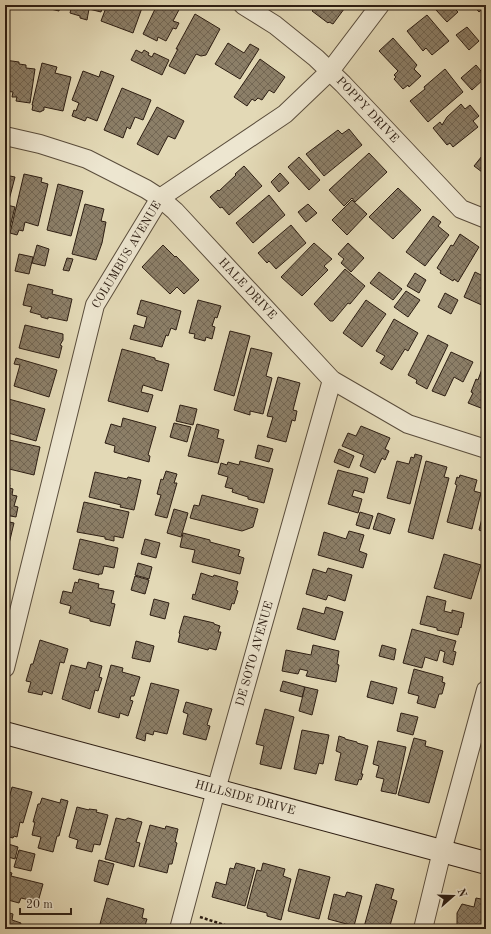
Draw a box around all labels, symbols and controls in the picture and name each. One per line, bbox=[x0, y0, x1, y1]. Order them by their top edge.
street label: POPPY DRIVE bbox=[334, 75, 400, 145]
street label: COLUMBUS AVENUE bbox=[90, 199, 164, 311]
street label: HALE DRIVE bbox=[216, 256, 278, 322]
street label: DE SOTO AVENUE bbox=[234, 600, 276, 708]
street label: HILLSIDE DRIVE bbox=[193, 779, 297, 817]
north arrow bbox=[433, 876, 473, 916]
text: N bbox=[454, 887, 468, 899]
scale bar bbox=[20, 890, 71, 916]
text: 20 m bbox=[26, 899, 53, 911]

